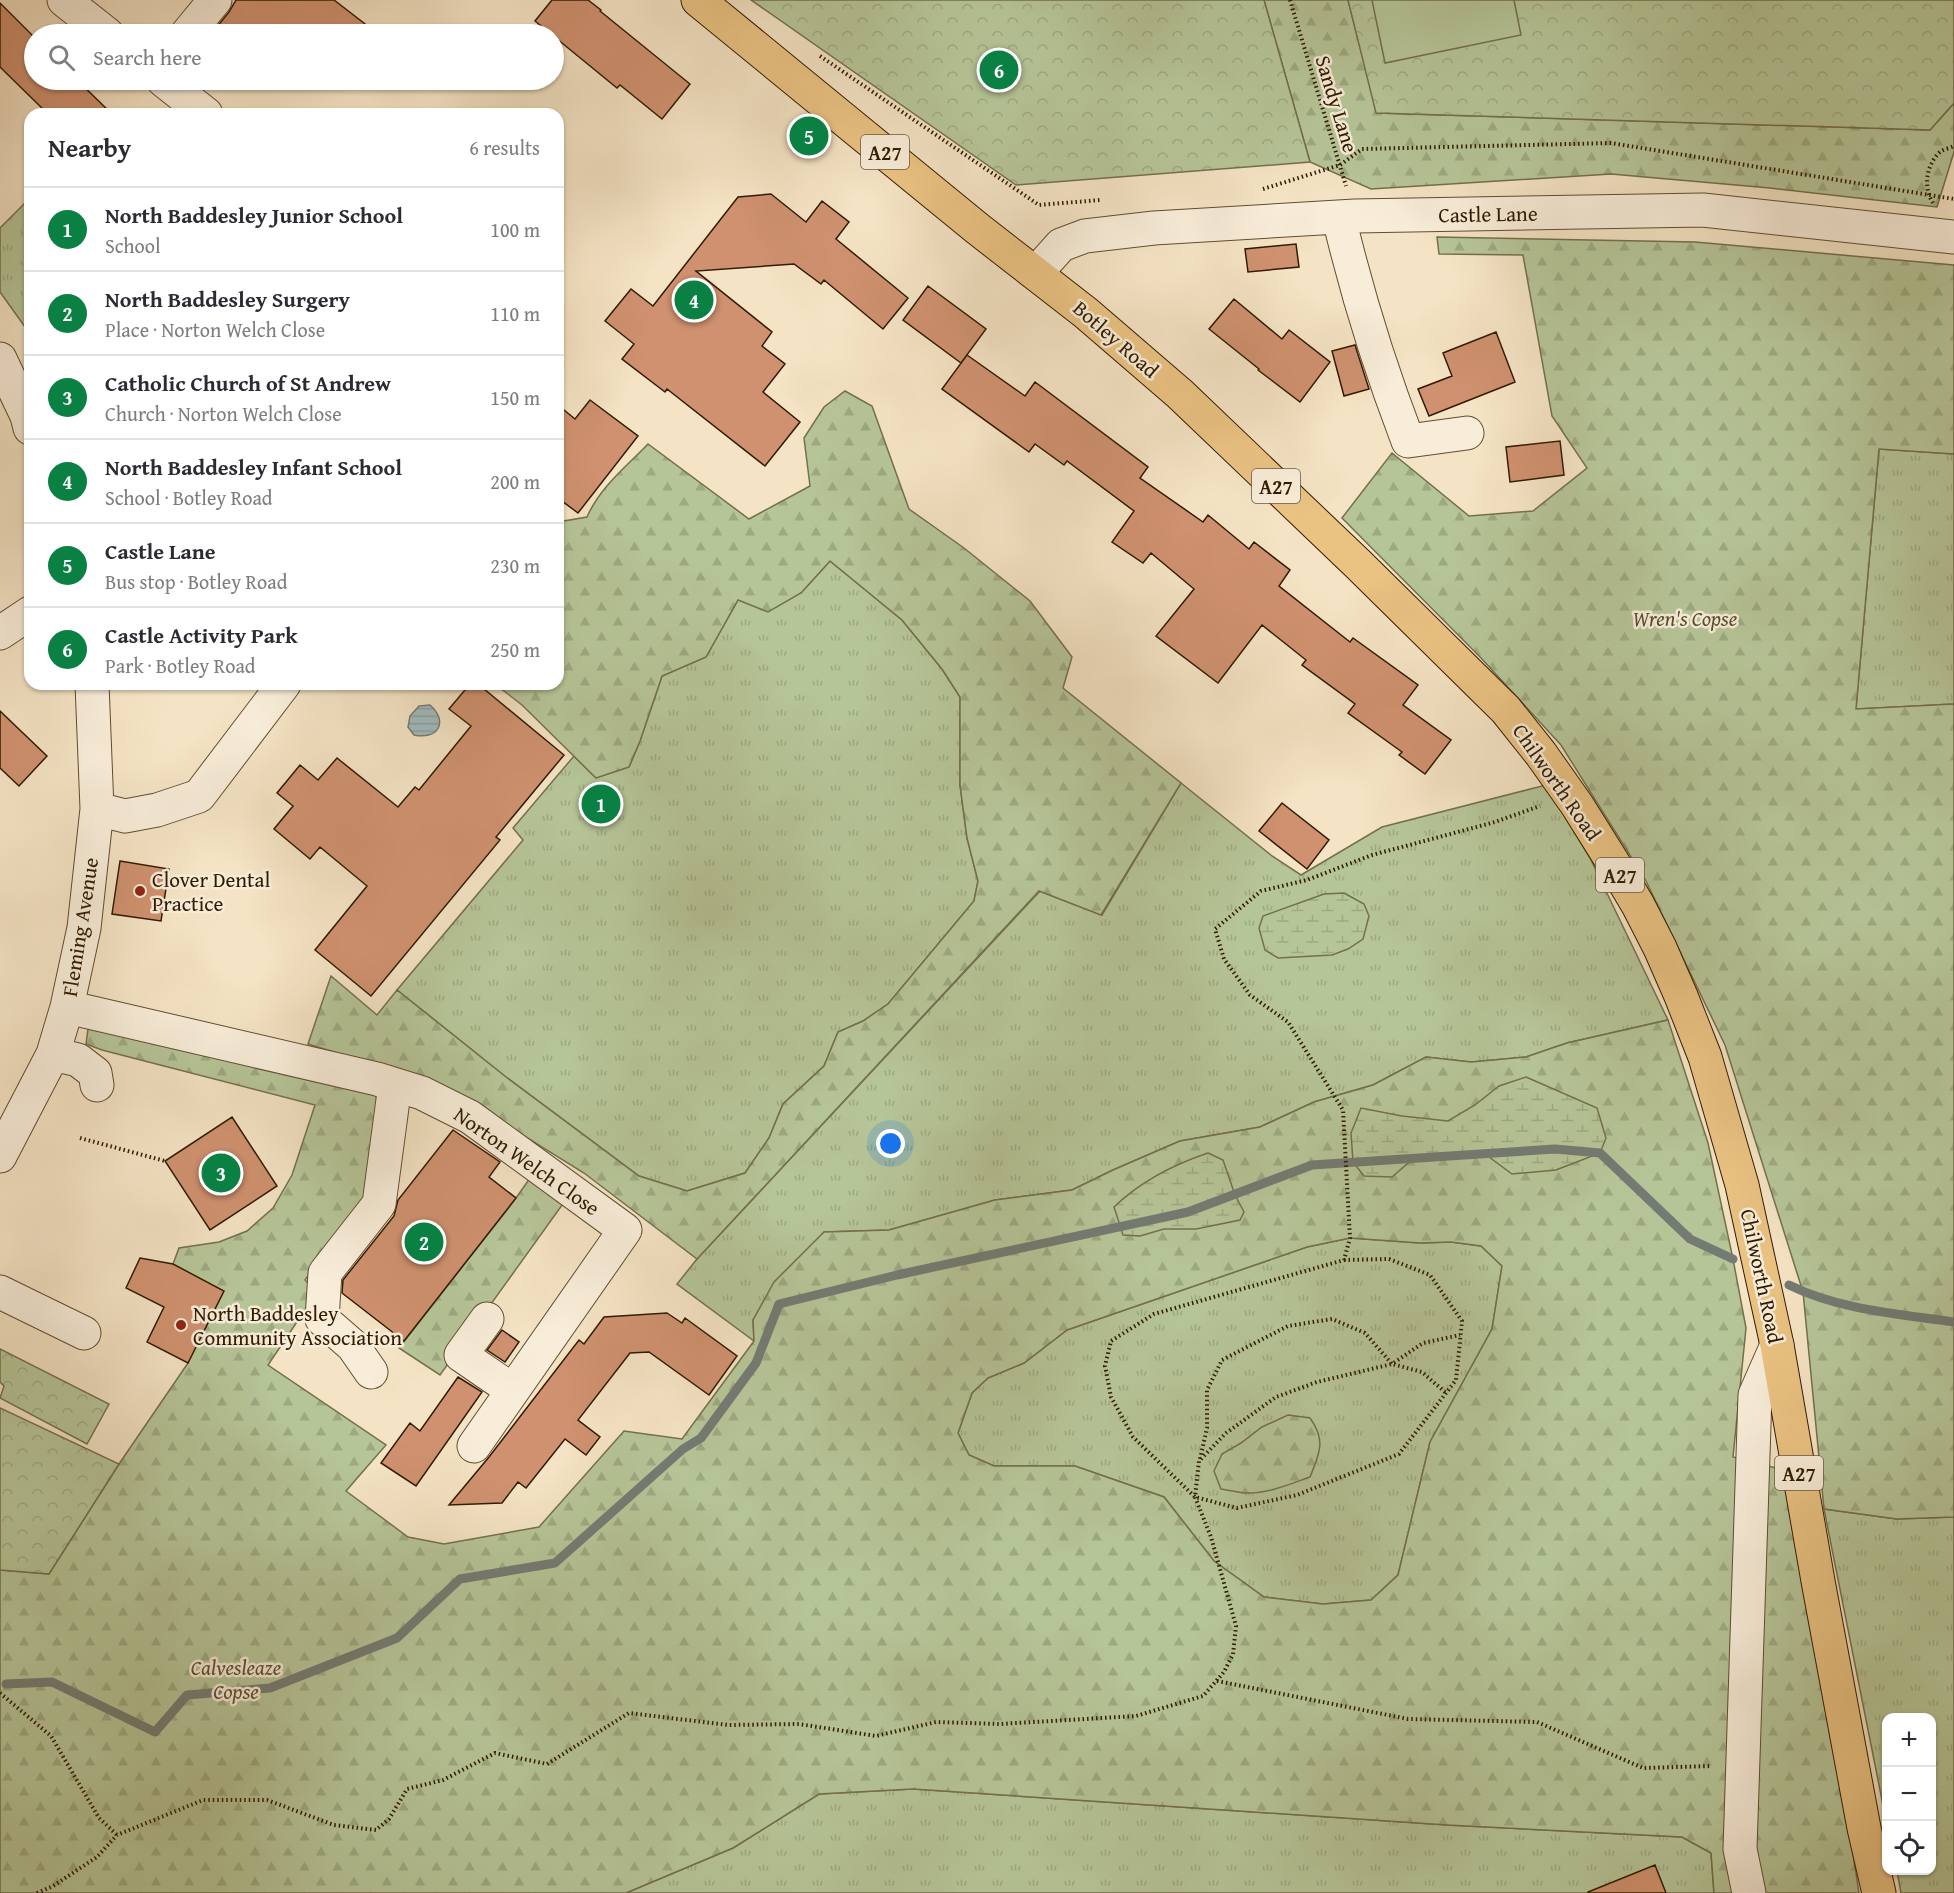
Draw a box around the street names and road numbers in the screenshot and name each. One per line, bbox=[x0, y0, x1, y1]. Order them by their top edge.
street label: Sandy Lane bbox=[1308, 52, 1366, 157]
road number: A27 bbox=[861, 135, 909, 169]
street label: Castle Lane bbox=[1438, 198, 1538, 230]
street label: Botley Road bbox=[1066, 293, 1166, 386]
road number: A27 bbox=[1252, 469, 1300, 503]
street label: Chilworth Road bbox=[1505, 717, 1609, 848]
street label: Fleming Avenue bbox=[54, 855, 106, 999]
road number: A27 bbox=[1596, 858, 1644, 892]
street label: Norton Welch Close bbox=[448, 1099, 606, 1223]
street label: Chilworth Road bbox=[1733, 1206, 1792, 1347]
road number: A27 bbox=[1775, 1456, 1823, 1490]

